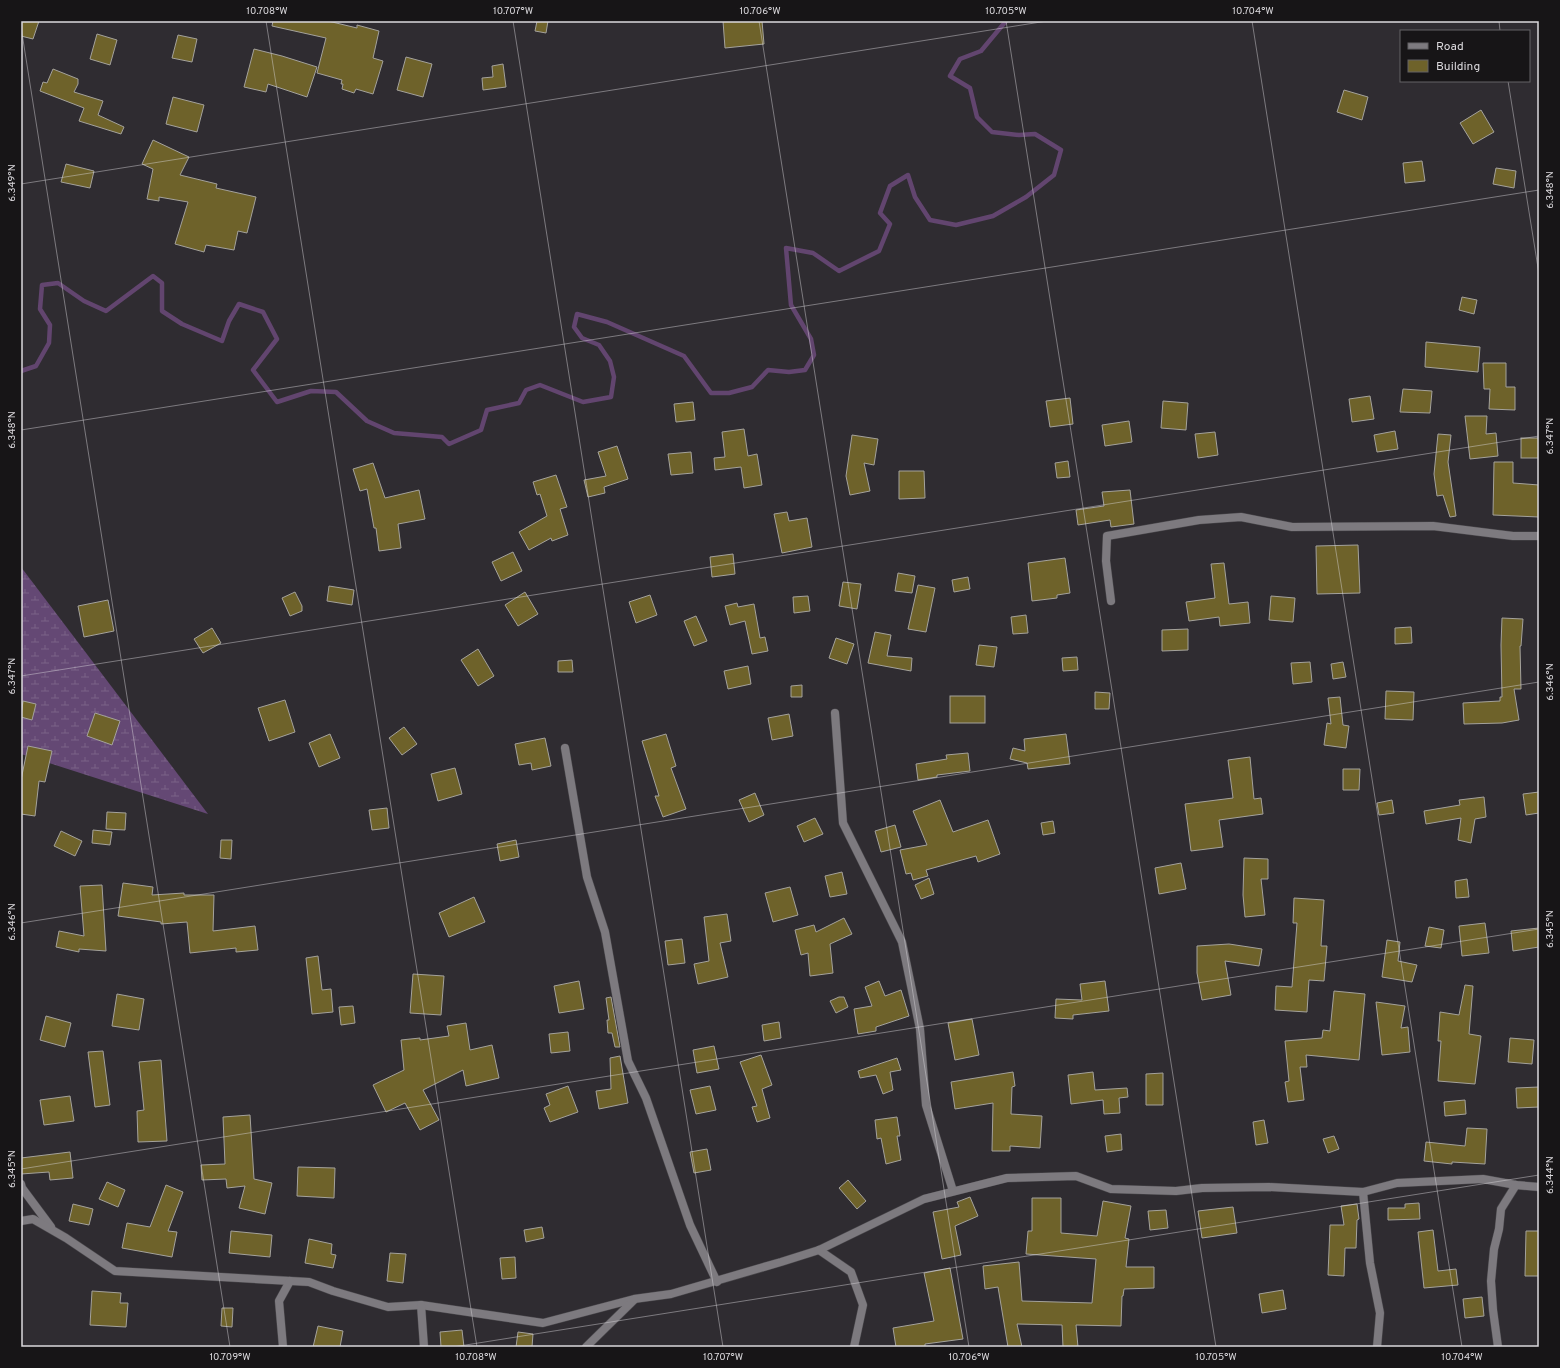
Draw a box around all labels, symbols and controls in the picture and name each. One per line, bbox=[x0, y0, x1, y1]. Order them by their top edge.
text: 10.708°W bbox=[246, 5, 288, 18]
text: 10.707°W bbox=[493, 5, 533, 18]
text: 10.706°W bbox=[739, 5, 781, 18]
text: 10.705°W bbox=[985, 5, 1027, 18]
text: 10.704°W bbox=[1232, 5, 1274, 18]
legend bbox=[1400, 30, 1530, 82]
text: Road bbox=[1436, 39, 1464, 55]
text: Building bbox=[1436, 59, 1480, 75]
text: 6.349°N bbox=[6, 164, 19, 202]
text: 6.348°N bbox=[1544, 171, 1557, 209]
text: 6.348°N bbox=[6, 411, 19, 449]
text: 6.347°N bbox=[1544, 418, 1557, 454]
text: 6.347°N bbox=[6, 658, 19, 694]
text: 6.346°N bbox=[1544, 663, 1557, 701]
text: 6.346°N bbox=[6, 903, 19, 941]
text: 6.345°N bbox=[1544, 910, 1557, 948]
text: 6.345°N bbox=[6, 1150, 19, 1188]
text: 6.344°N bbox=[1544, 1156, 1557, 1194]
text: 10.709°W bbox=[209, 1351, 251, 1364]
text: 10.708°W bbox=[455, 1351, 497, 1364]
text: 10.707°W bbox=[703, 1351, 743, 1364]
text: 10.706°W bbox=[948, 1351, 990, 1364]
text: 10.705°W bbox=[1195, 1351, 1237, 1364]
text: 10.704°W bbox=[1441, 1351, 1483, 1364]

